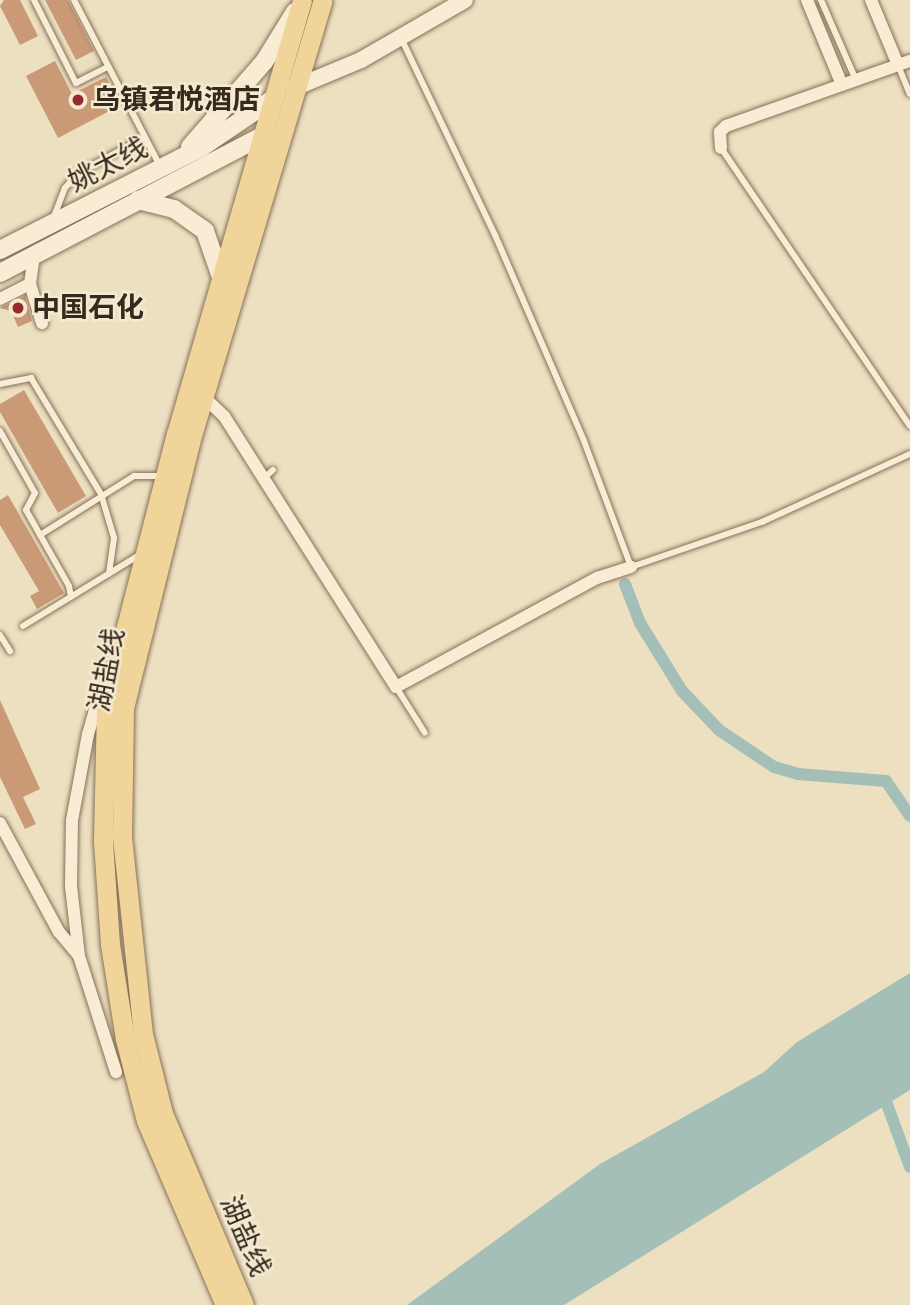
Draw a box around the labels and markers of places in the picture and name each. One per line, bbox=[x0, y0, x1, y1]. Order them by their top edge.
place label: 乌镇君悦酒店 bbox=[92, 83, 260, 117]
marker: 乌镇君悦酒店 bbox=[70, 92, 86, 108]
place label: 中国石化 bbox=[32, 291, 144, 325]
marker: 中国石化 bbox=[10, 300, 26, 316]

